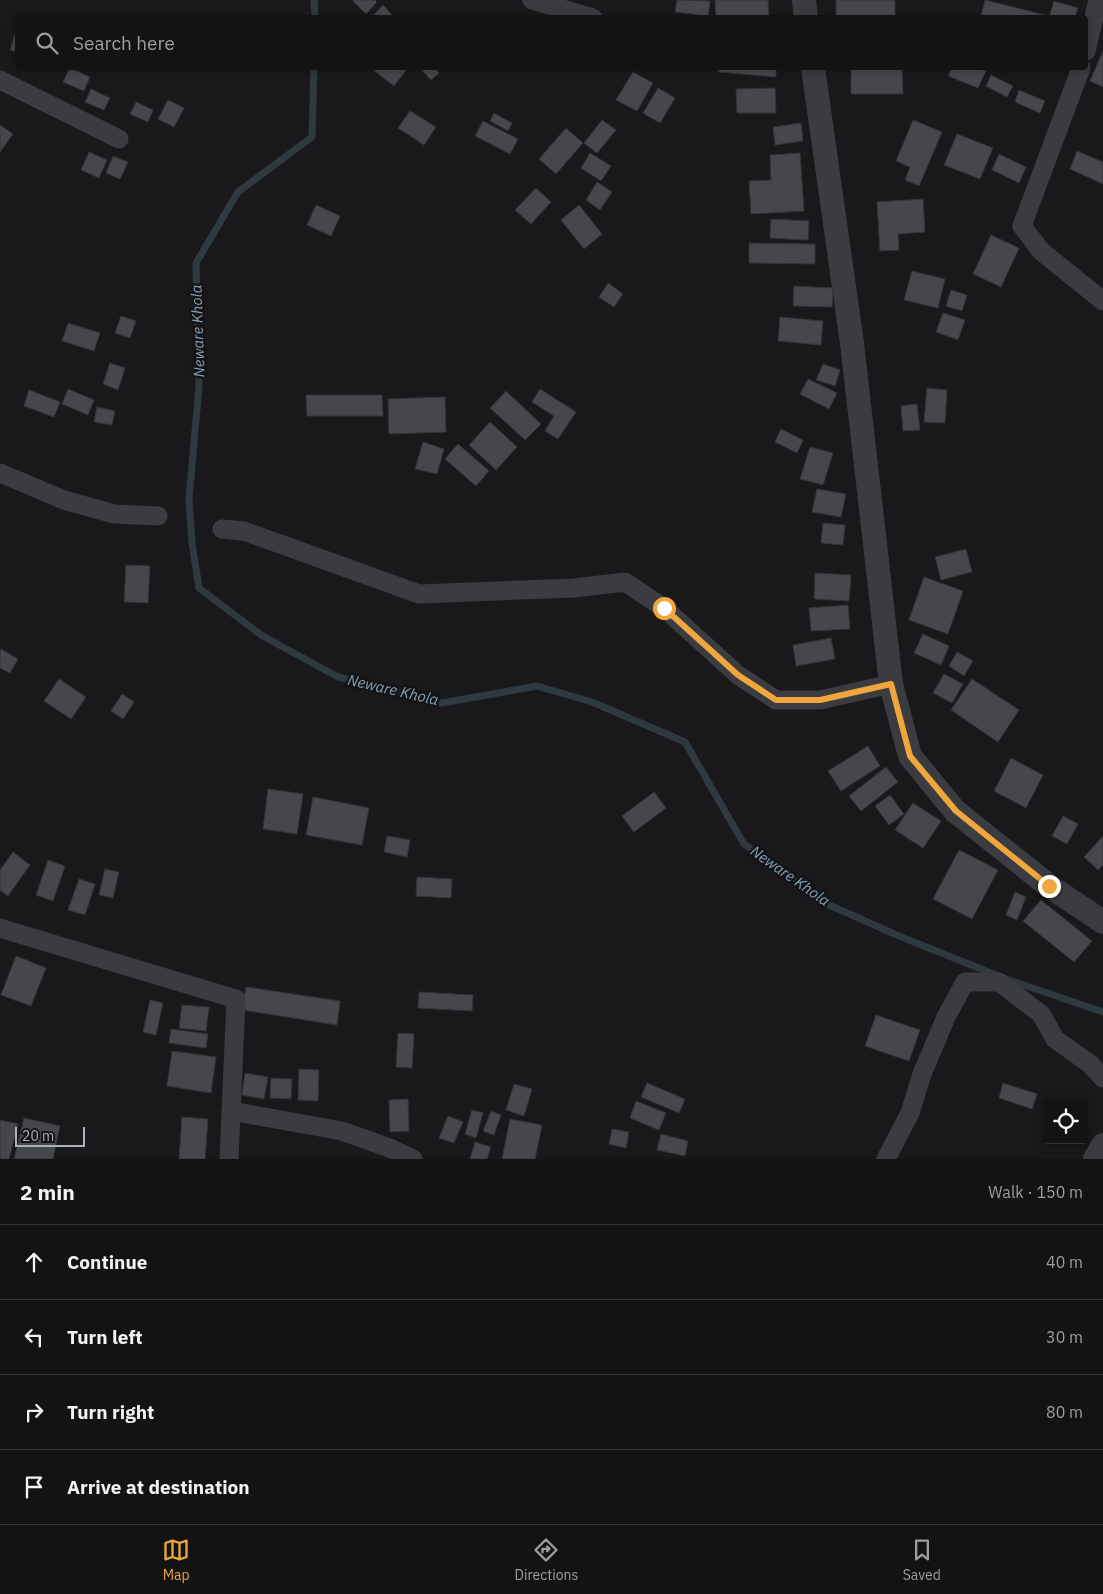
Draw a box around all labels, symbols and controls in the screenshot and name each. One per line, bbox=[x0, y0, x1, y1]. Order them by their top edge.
search box bbox=[15, 15, 1088, 70]
icon: search bbox=[33, 29, 61, 57]
text: Search here bbox=[73, 31, 175, 55]
water label: Neware Khola bbox=[186, 284, 209, 378]
route start bbox=[653, 597, 676, 620]
water label: Neware Khola bbox=[346, 670, 441, 709]
water label: Neware Khola bbox=[747, 841, 834, 910]
route end bbox=[1038, 875, 1061, 898]
map controls bbox=[1043, 1099, 1088, 1144]
button: locate bbox=[1043, 1099, 1088, 1144]
scale bar bbox=[15, 1124, 85, 1147]
text: 20 m bbox=[22, 1127, 54, 1145]
text: 2 min bbox=[20, 1178, 75, 1206]
text: Walk · 150 m bbox=[988, 1182, 1083, 1202]
icon: ahead bbox=[20, 1248, 48, 1276]
text: Continue bbox=[67, 1250, 147, 1274]
text: 40 m bbox=[1046, 1252, 1083, 1272]
icon: left bbox=[20, 1323, 48, 1351]
text: Turn left bbox=[67, 1325, 143, 1349]
text: 30 m bbox=[1046, 1327, 1083, 1347]
icon: right bbox=[20, 1398, 48, 1426]
text: Turn right bbox=[67, 1400, 154, 1424]
text: 80 m bbox=[1046, 1402, 1083, 1422]
icon: arrive bbox=[20, 1473, 48, 1501]
text: Arrive at destination bbox=[67, 1475, 250, 1499]
tab: Map bbox=[162, 1536, 190, 1584]
tab: Directions bbox=[515, 1536, 578, 1584]
tab: Saved bbox=[903, 1536, 941, 1584]

